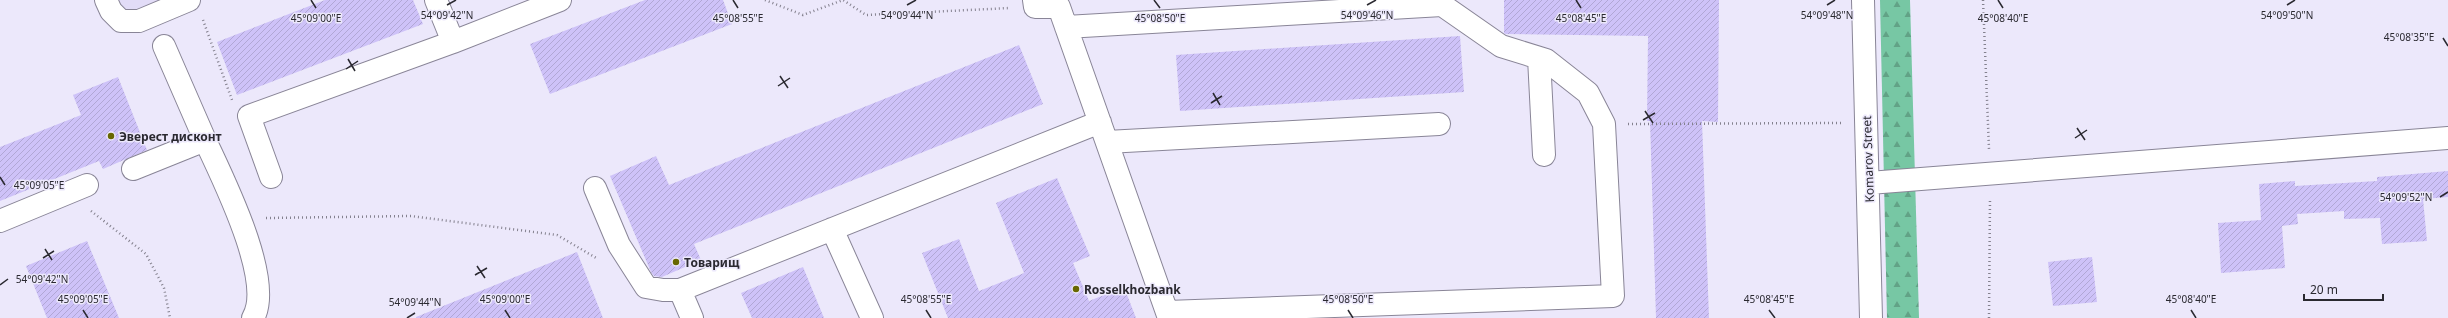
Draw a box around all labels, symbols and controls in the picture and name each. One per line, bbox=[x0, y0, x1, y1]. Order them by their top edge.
text: 54°09'42"N bbox=[421, 8, 473, 22]
text: 54°09'44"N bbox=[881, 8, 933, 22]
text: 54°09'46"N bbox=[1341, 8, 1393, 22]
text: 54°09'48"N bbox=[1801, 8, 1853, 22]
text: 54°09'50"N bbox=[2261, 8, 2313, 22]
text: 45°09'00"E bbox=[291, 11, 341, 25]
text: 45°08'55"E bbox=[713, 11, 763, 25]
text: 45°08'50"E bbox=[1135, 11, 1185, 25]
text: 45°08'45"E bbox=[1556, 11, 1606, 25]
text: 45°08'40"E bbox=[1978, 11, 2028, 25]
text: 45°08'35"E bbox=[2384, 30, 2434, 44]
street label: Komarov Street bbox=[1858, 115, 1878, 203]
place label: Эверест дисконт bbox=[119, 128, 222, 145]
marker: Эверест дисконт bbox=[106, 131, 116, 141]
text: 45°09'05"E bbox=[14, 178, 64, 192]
text: 54°09'52"N bbox=[2380, 190, 2432, 204]
place label: Товарищ bbox=[684, 254, 740, 271]
marker: Товарищ bbox=[671, 257, 681, 267]
text: 54°09'42"N bbox=[16, 272, 68, 286]
scale bar bbox=[2304, 276, 2383, 302]
place label: Rosselkhozbank bbox=[1084, 281, 1181, 298]
text: 20 m bbox=[2310, 281, 2338, 298]
marker: Rosselkhozbank bbox=[1071, 284, 1081, 294]
text: 45°09'05"E bbox=[58, 292, 108, 306]
text: 45°09'00"E bbox=[480, 292, 530, 306]
text: 45°08'55"E bbox=[901, 292, 951, 306]
text: 45°08'50"E bbox=[1323, 292, 1373, 306]
text: 45°08'45"E bbox=[1744, 292, 1794, 306]
text: 45°08'40"E bbox=[2166, 292, 2216, 306]
text: 54°09'44"N bbox=[389, 295, 441, 309]

